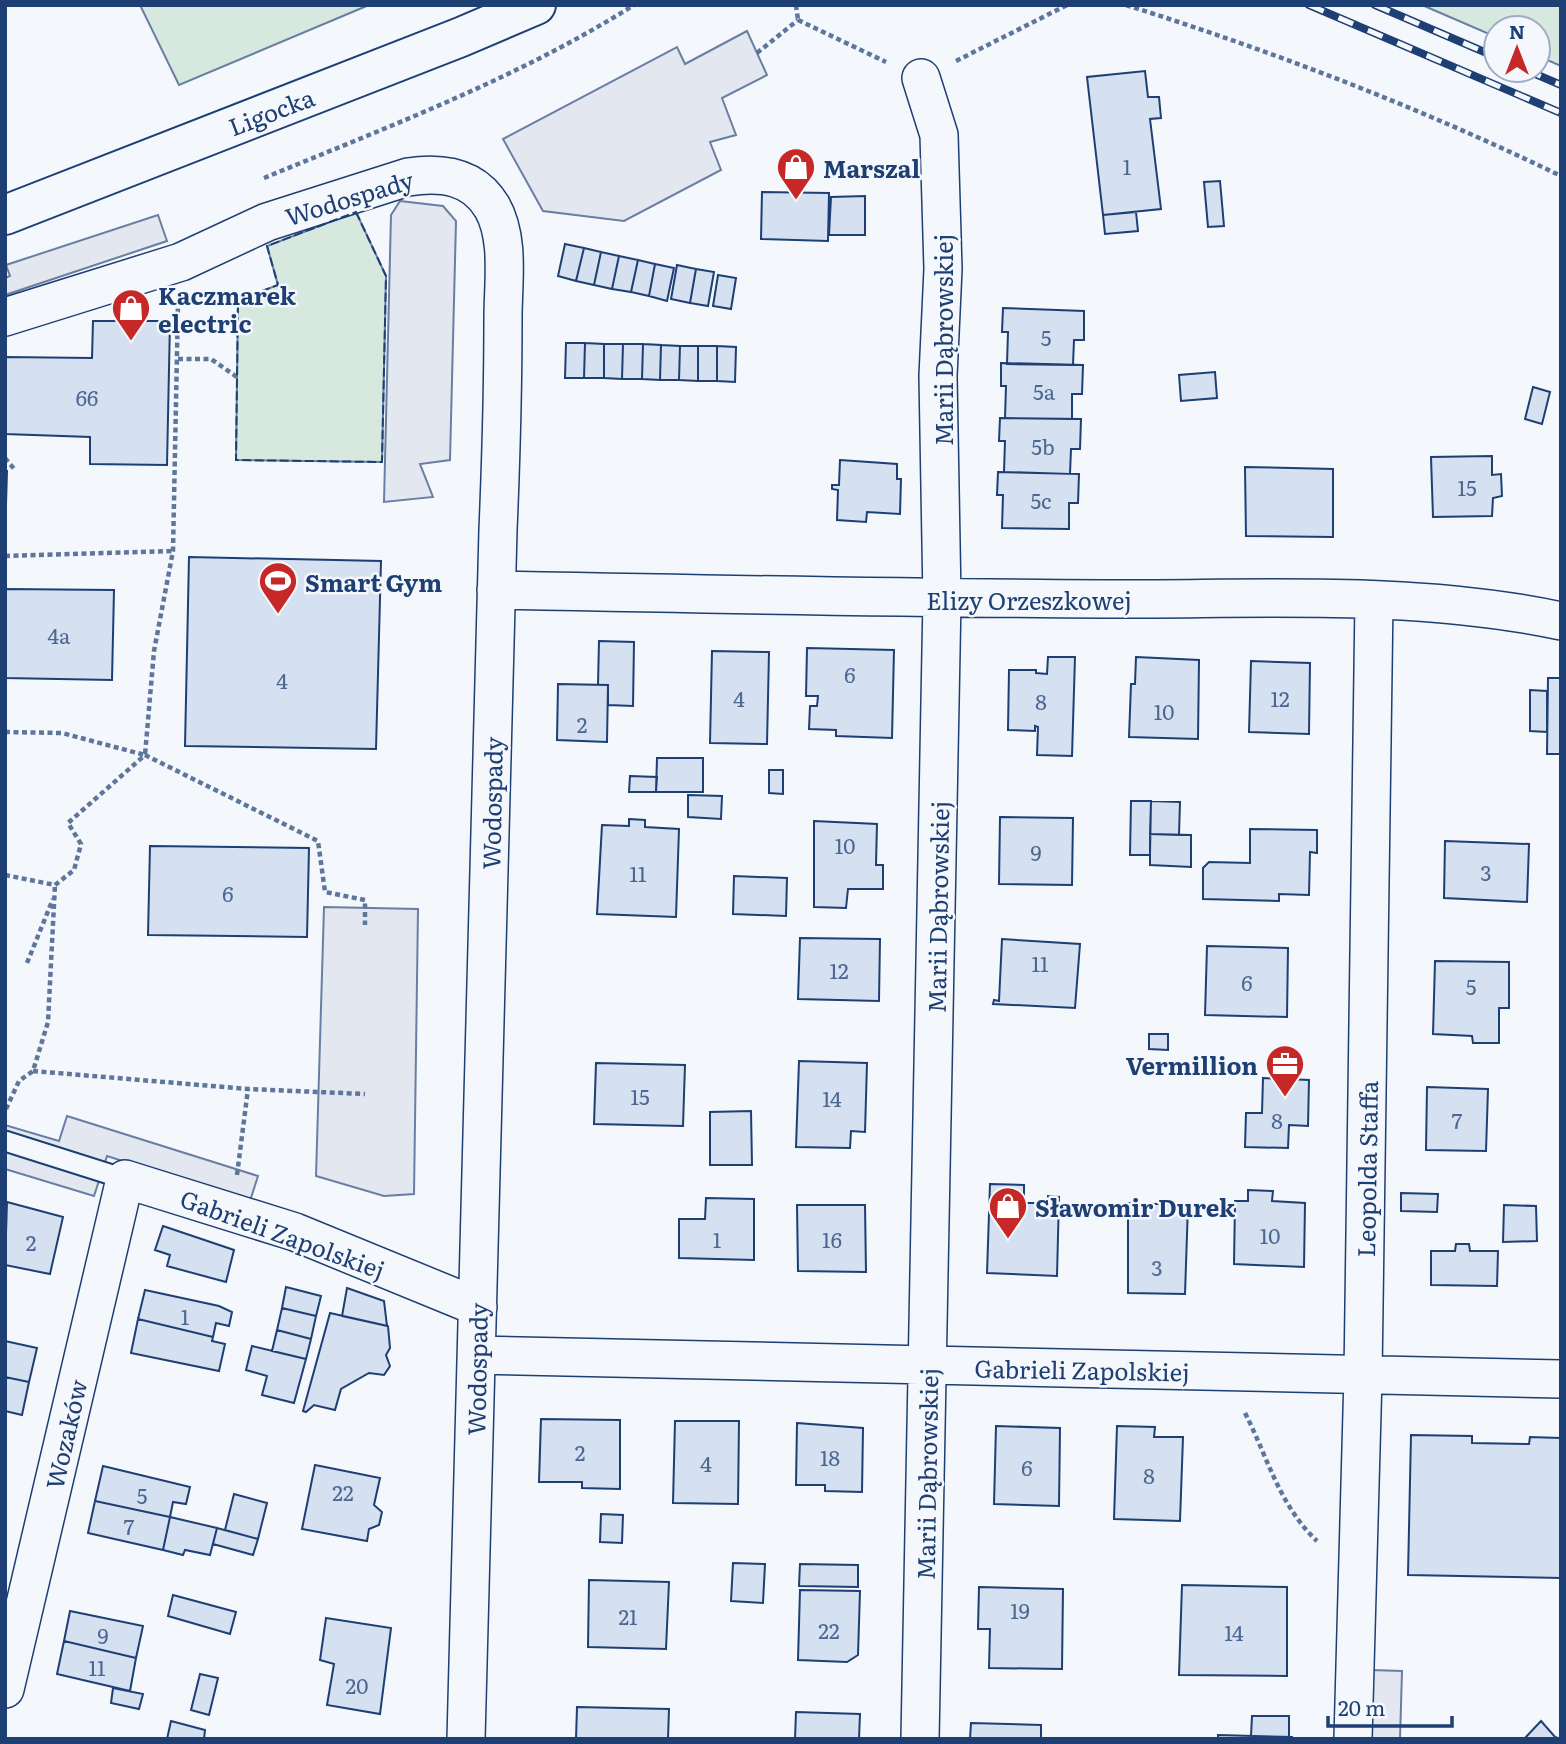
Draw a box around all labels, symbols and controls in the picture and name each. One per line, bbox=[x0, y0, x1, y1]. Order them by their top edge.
north arrow bbox=[1482, 14, 1552, 84]
text: N bbox=[1509, 17, 1525, 45]
street label: Ligocka bbox=[223, 79, 319, 143]
shop icon: Marszal bbox=[775, 146, 817, 201]
place label: Marszal bbox=[823, 150, 921, 185]
house number: 1 bbox=[1123, 150, 1132, 181]
street label: Wodospady bbox=[281, 161, 418, 233]
street label: Marii Dąbrowskiej bbox=[925, 234, 960, 446]
place label: Kaczmarek electric bbox=[158, 277, 297, 340]
shop icon: Kaczmarek electric bbox=[110, 287, 152, 342]
house number: 5 bbox=[1041, 321, 1051, 352]
house number: 5a bbox=[1033, 375, 1056, 406]
house number: 66 bbox=[76, 381, 98, 412]
house number: 5b bbox=[1031, 430, 1055, 461]
house number: 15 bbox=[1457, 471, 1477, 502]
house number: 5c bbox=[1030, 484, 1052, 515]
sports icon: Smart Gym bbox=[257, 560, 299, 615]
place label: Smart Gym bbox=[305, 564, 442, 599]
street label: Elizy Orzeszkowej bbox=[926, 582, 1132, 617]
house number: 4a bbox=[48, 619, 71, 650]
house number: 6 bbox=[844, 658, 856, 689]
house number: 4 bbox=[276, 664, 288, 695]
house number: 4 bbox=[733, 682, 745, 713]
house number: 12 bbox=[1270, 682, 1290, 713]
house number: 8 bbox=[1035, 685, 1047, 716]
house number: 10 bbox=[1154, 695, 1174, 726]
house number: 2 bbox=[577, 708, 587, 739]
street label: Wodospady bbox=[472, 736, 510, 870]
street label: Marii Dąbrowskiej bbox=[918, 801, 956, 1013]
house number: 10 bbox=[835, 829, 855, 860]
house number: 9 bbox=[1031, 836, 1042, 867]
house number: 3 bbox=[1480, 856, 1492, 887]
house number: 11 bbox=[629, 857, 647, 888]
house number: 6 bbox=[222, 877, 234, 908]
house number: 11 bbox=[1031, 947, 1049, 978]
house number: 12 bbox=[829, 954, 849, 985]
house number: 6 bbox=[1241, 966, 1253, 997]
house number: 5 bbox=[1466, 970, 1476, 1001]
office icon: Vermillion bbox=[1264, 1043, 1306, 1098]
place label: Vermillion bbox=[1126, 1047, 1258, 1082]
house number: 15 bbox=[630, 1080, 650, 1111]
street label: Leopolda Staffa bbox=[1347, 1080, 1385, 1258]
house number: 14 bbox=[822, 1082, 842, 1113]
house number: 8 bbox=[1271, 1104, 1283, 1135]
house number: 7 bbox=[1452, 1104, 1463, 1135]
street label: Gabrieli Zapolskiej bbox=[176, 1180, 390, 1286]
shop icon: Sławomir Durek bbox=[987, 1185, 1029, 1240]
place label: Sławomir Durek bbox=[1035, 1189, 1236, 1224]
house number: 10 bbox=[1260, 1219, 1280, 1250]
house number: 1 bbox=[713, 1223, 722, 1254]
house number: 16 bbox=[822, 1223, 842, 1254]
house number: 2 bbox=[26, 1226, 36, 1257]
house number: 3 bbox=[1151, 1251, 1163, 1282]
house number: 1 bbox=[181, 1300, 190, 1331]
street label: Wodospady bbox=[457, 1302, 495, 1436]
street label: Gabrieli Zapolskiej bbox=[974, 1350, 1190, 1388]
street label: Marii Dąbrowskiej bbox=[907, 1368, 945, 1580]
street label: Wozaków bbox=[35, 1375, 95, 1492]
house number: 2 bbox=[575, 1436, 585, 1467]
house number: 18 bbox=[820, 1441, 840, 1472]
house number: 4 bbox=[700, 1447, 712, 1478]
house number: 6 bbox=[1021, 1451, 1033, 1482]
house number: 8 bbox=[1143, 1459, 1155, 1490]
house number: 22 bbox=[332, 1476, 354, 1507]
house number: 5 bbox=[137, 1479, 147, 1510]
house number: 7 bbox=[124, 1510, 135, 1541]
house number: 19 bbox=[1010, 1594, 1030, 1625]
house number: 21 bbox=[618, 1600, 638, 1631]
house number: 22 bbox=[818, 1614, 840, 1645]
house number: 14 bbox=[1224, 1616, 1244, 1647]
house number: 9 bbox=[98, 1619, 109, 1650]
house number: 11 bbox=[88, 1651, 106, 1682]
house number: 20 bbox=[346, 1669, 368, 1700]
scale bar bbox=[1328, 1684, 1452, 1728]
text: 20 m bbox=[1338, 1691, 1385, 1722]

